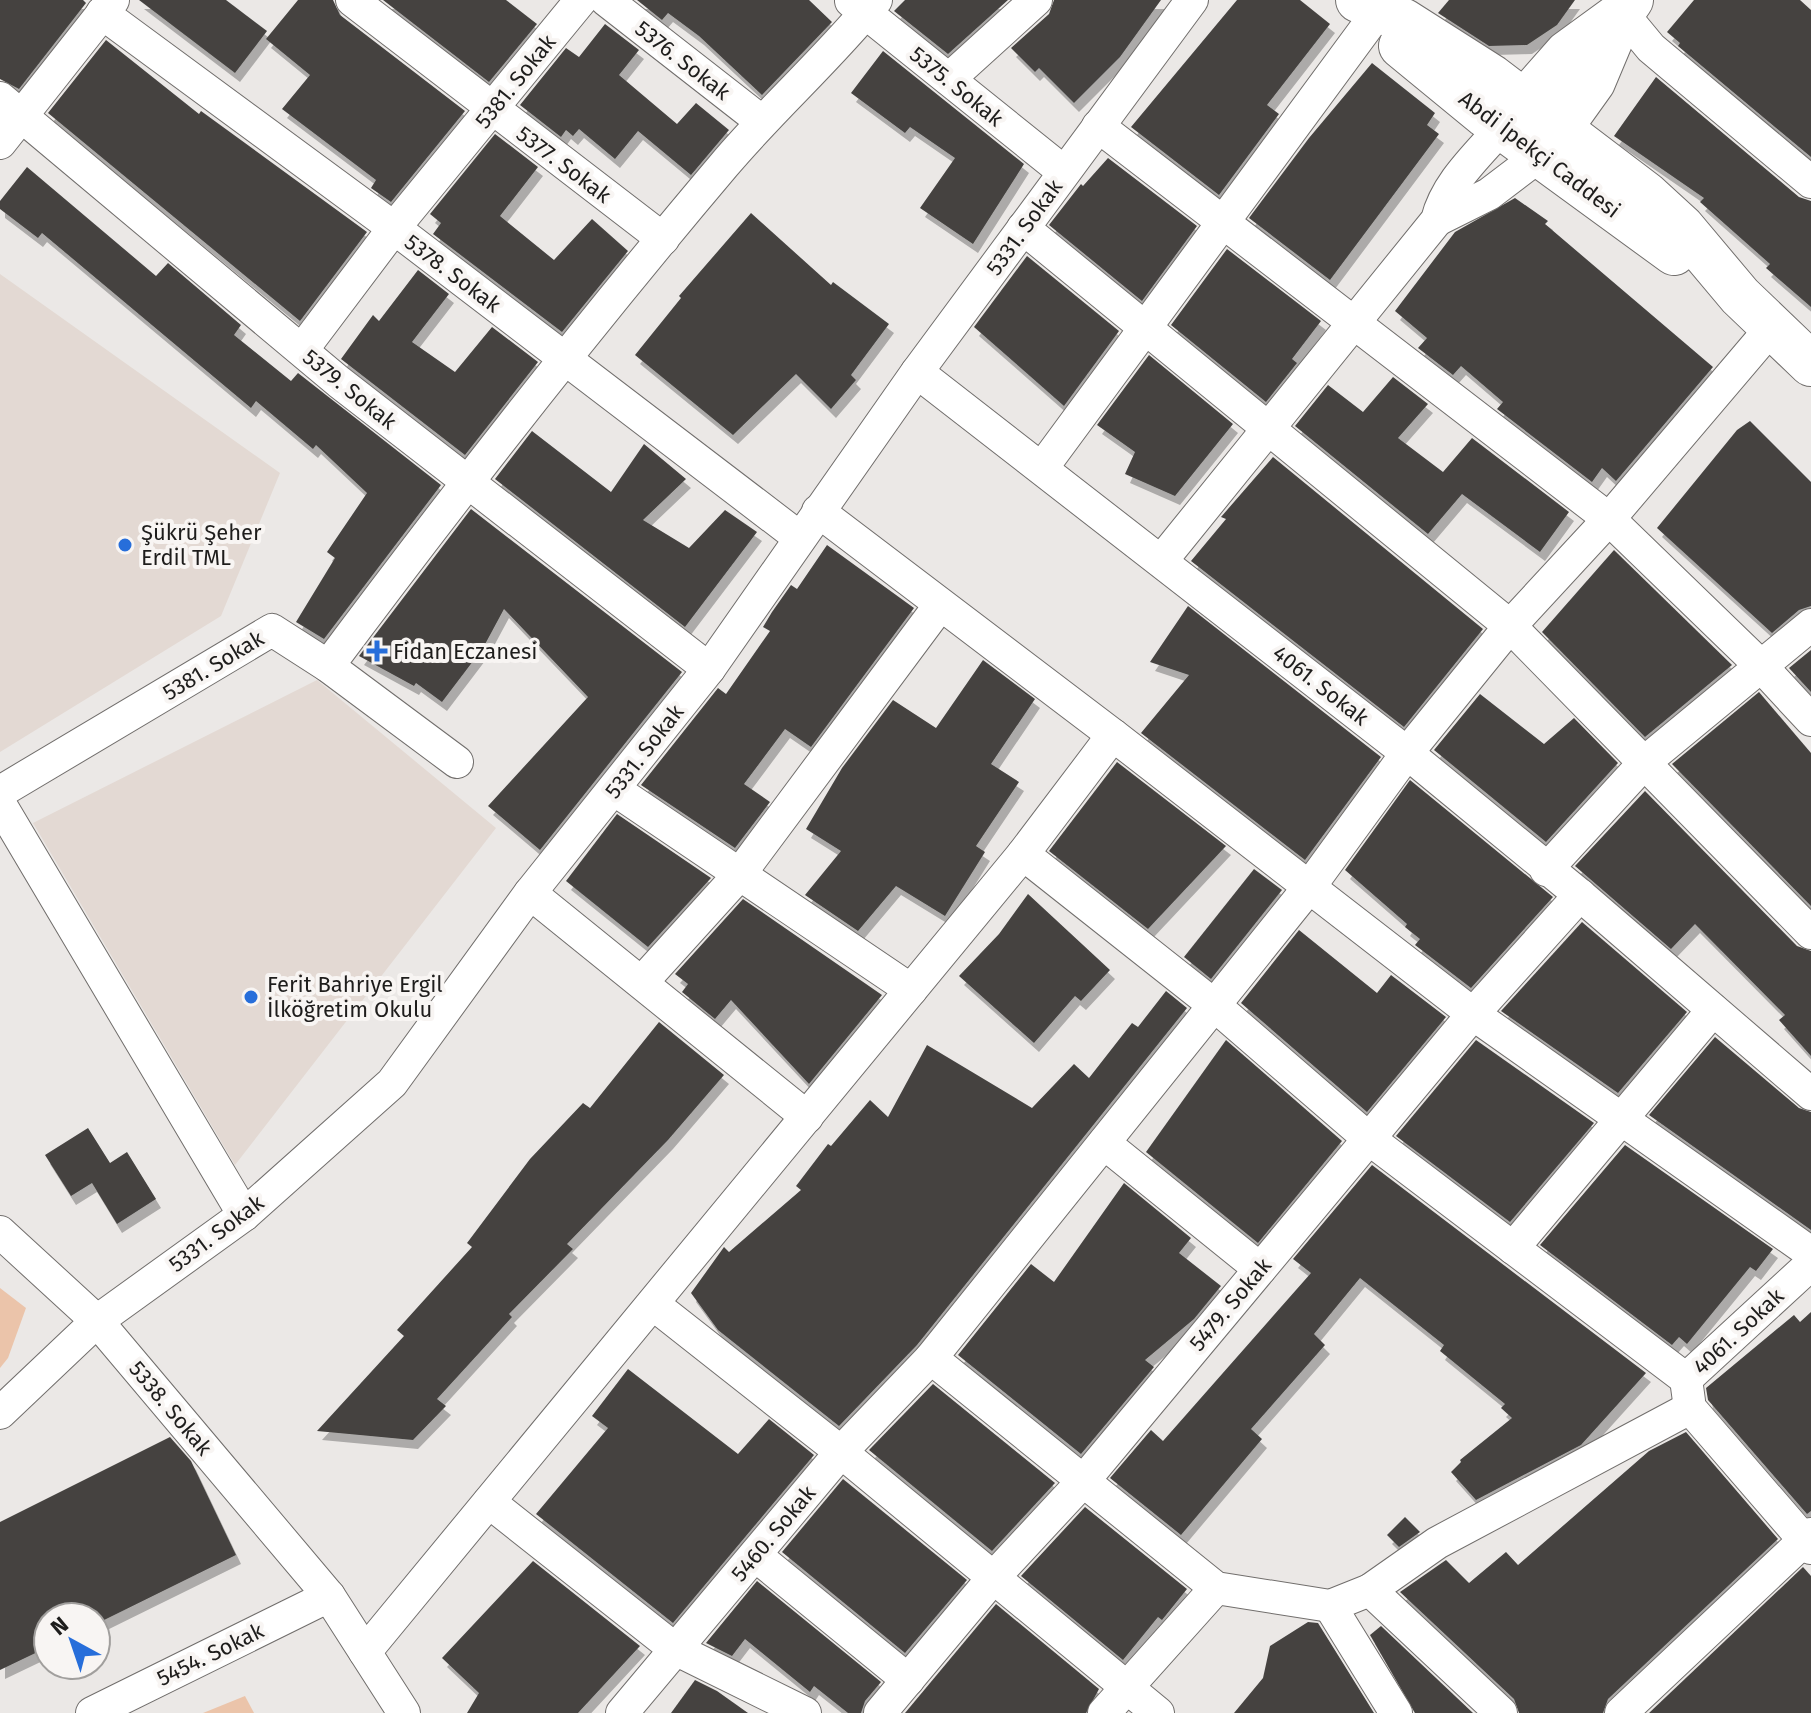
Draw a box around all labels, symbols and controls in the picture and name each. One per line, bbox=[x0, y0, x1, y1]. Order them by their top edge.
street label: 5376. Sokak bbox=[630, 15, 736, 106]
street label: 5381. Sokak bbox=[469, 28, 562, 134]
street label: 5375. Sokak bbox=[905, 41, 1009, 133]
street label: Abdi İpekçi Caddesi bbox=[1454, 85, 1626, 224]
street label: 5377. Sokak bbox=[511, 120, 617, 209]
street label: 5331. Sokak bbox=[981, 173, 1069, 281]
street label: 5378. Sokak bbox=[399, 229, 507, 319]
street label: 5379. Sokak bbox=[297, 343, 403, 436]
place label: Şükrü Şeher Erdil TML bbox=[141, 519, 262, 571]
marker: Şükrü Şeher Erdil TML bbox=[116, 536, 134, 554]
street label: 5381. Sokak bbox=[158, 624, 269, 706]
place label: Fidan Eczanesi bbox=[393, 638, 538, 665]
street label: 4061. Sokak bbox=[1267, 640, 1375, 732]
marker: Fidan Eczanesi bbox=[368, 642, 386, 660]
street label: 5331. Sokak bbox=[599, 698, 690, 804]
place label: Ferit Bahriye Ergil İlköğretim Okulu bbox=[267, 971, 443, 1023]
marker: Ferit Bahriye Ergil İlköğretim Okulu bbox=[242, 988, 260, 1006]
street label: 5331. Sokak bbox=[163, 1189, 270, 1278]
street label: 5479. Sokak bbox=[1184, 1252, 1278, 1356]
street label: 4061. Sokak bbox=[1687, 1282, 1790, 1380]
street label: 5338. Sokak bbox=[123, 1356, 218, 1462]
street label: 5460. Sokak bbox=[725, 1479, 822, 1587]
north arrow bbox=[32, 1601, 112, 1681]
text: N bbox=[45, 1611, 74, 1641]
street label: 5454. Sokak bbox=[152, 1617, 269, 1692]

